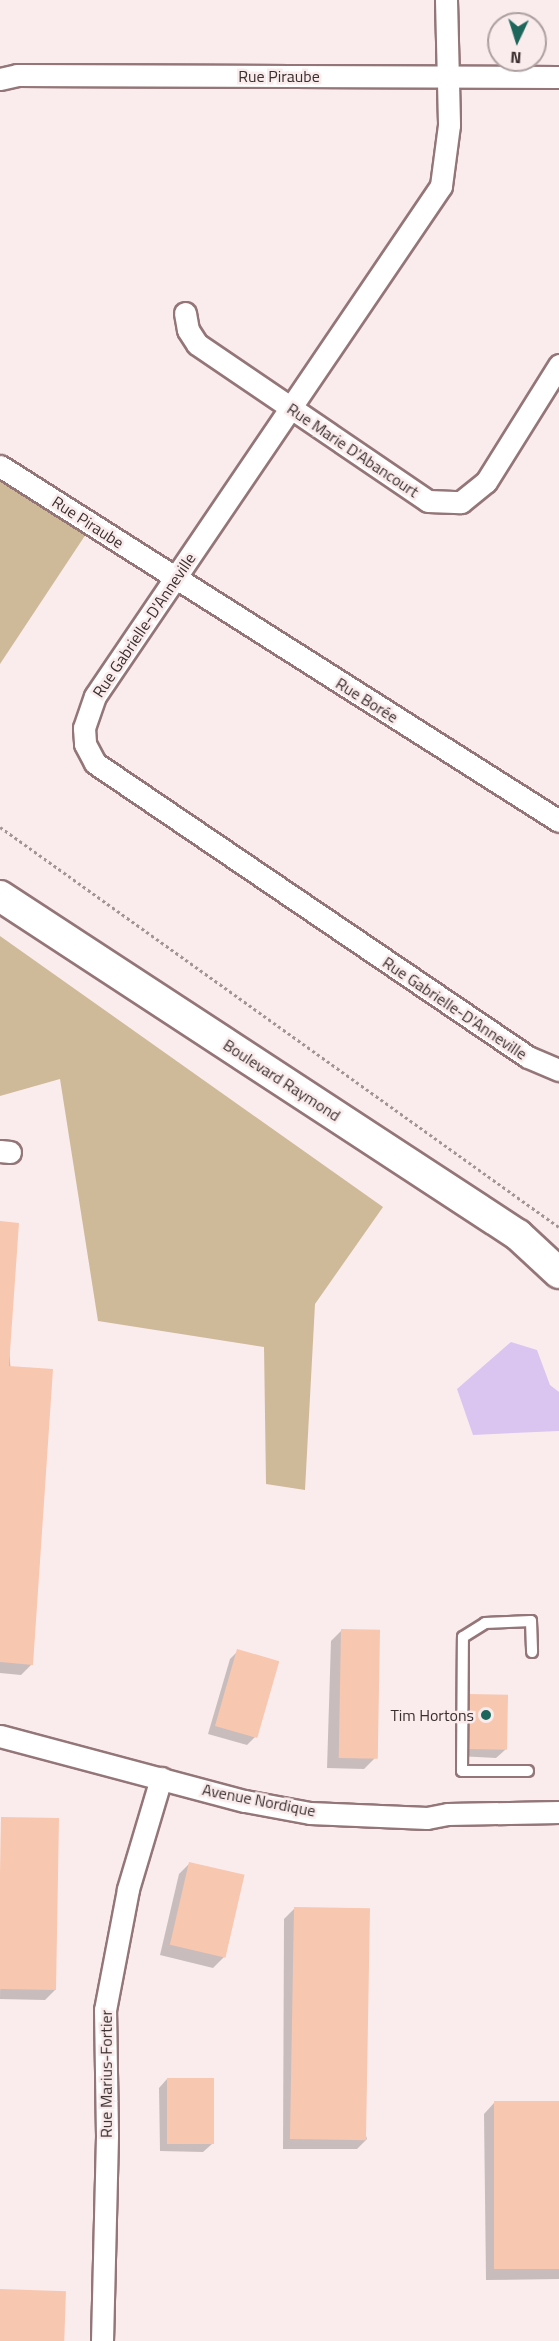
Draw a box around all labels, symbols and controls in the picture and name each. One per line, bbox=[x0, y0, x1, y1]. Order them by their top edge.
north arrow bbox=[487, 12, 547, 72]
text: N bbox=[510, 46, 522, 70]
street label: Rue Piraube bbox=[238, 66, 320, 86]
street label: Rue Marie D'Abancourt bbox=[284, 399, 422, 501]
street label: Rue Piraube bbox=[49, 492, 127, 552]
street label: Rue Gabrielle-D'Anneville bbox=[88, 549, 200, 701]
street label: Rue Borée bbox=[332, 673, 402, 727]
street label: Rue Gabrielle-D'Anneville bbox=[379, 952, 531, 1064]
street label: Boulevard Raymond bbox=[220, 1035, 344, 1125]
place label: Tim Hortons bbox=[390, 1705, 474, 1725]
marker: Tim Hortons bbox=[479, 1708, 493, 1722]
street label: Avenue Nordique bbox=[201, 1780, 317, 1820]
street label: Rue Marius-Fortier bbox=[96, 2010, 116, 2138]

